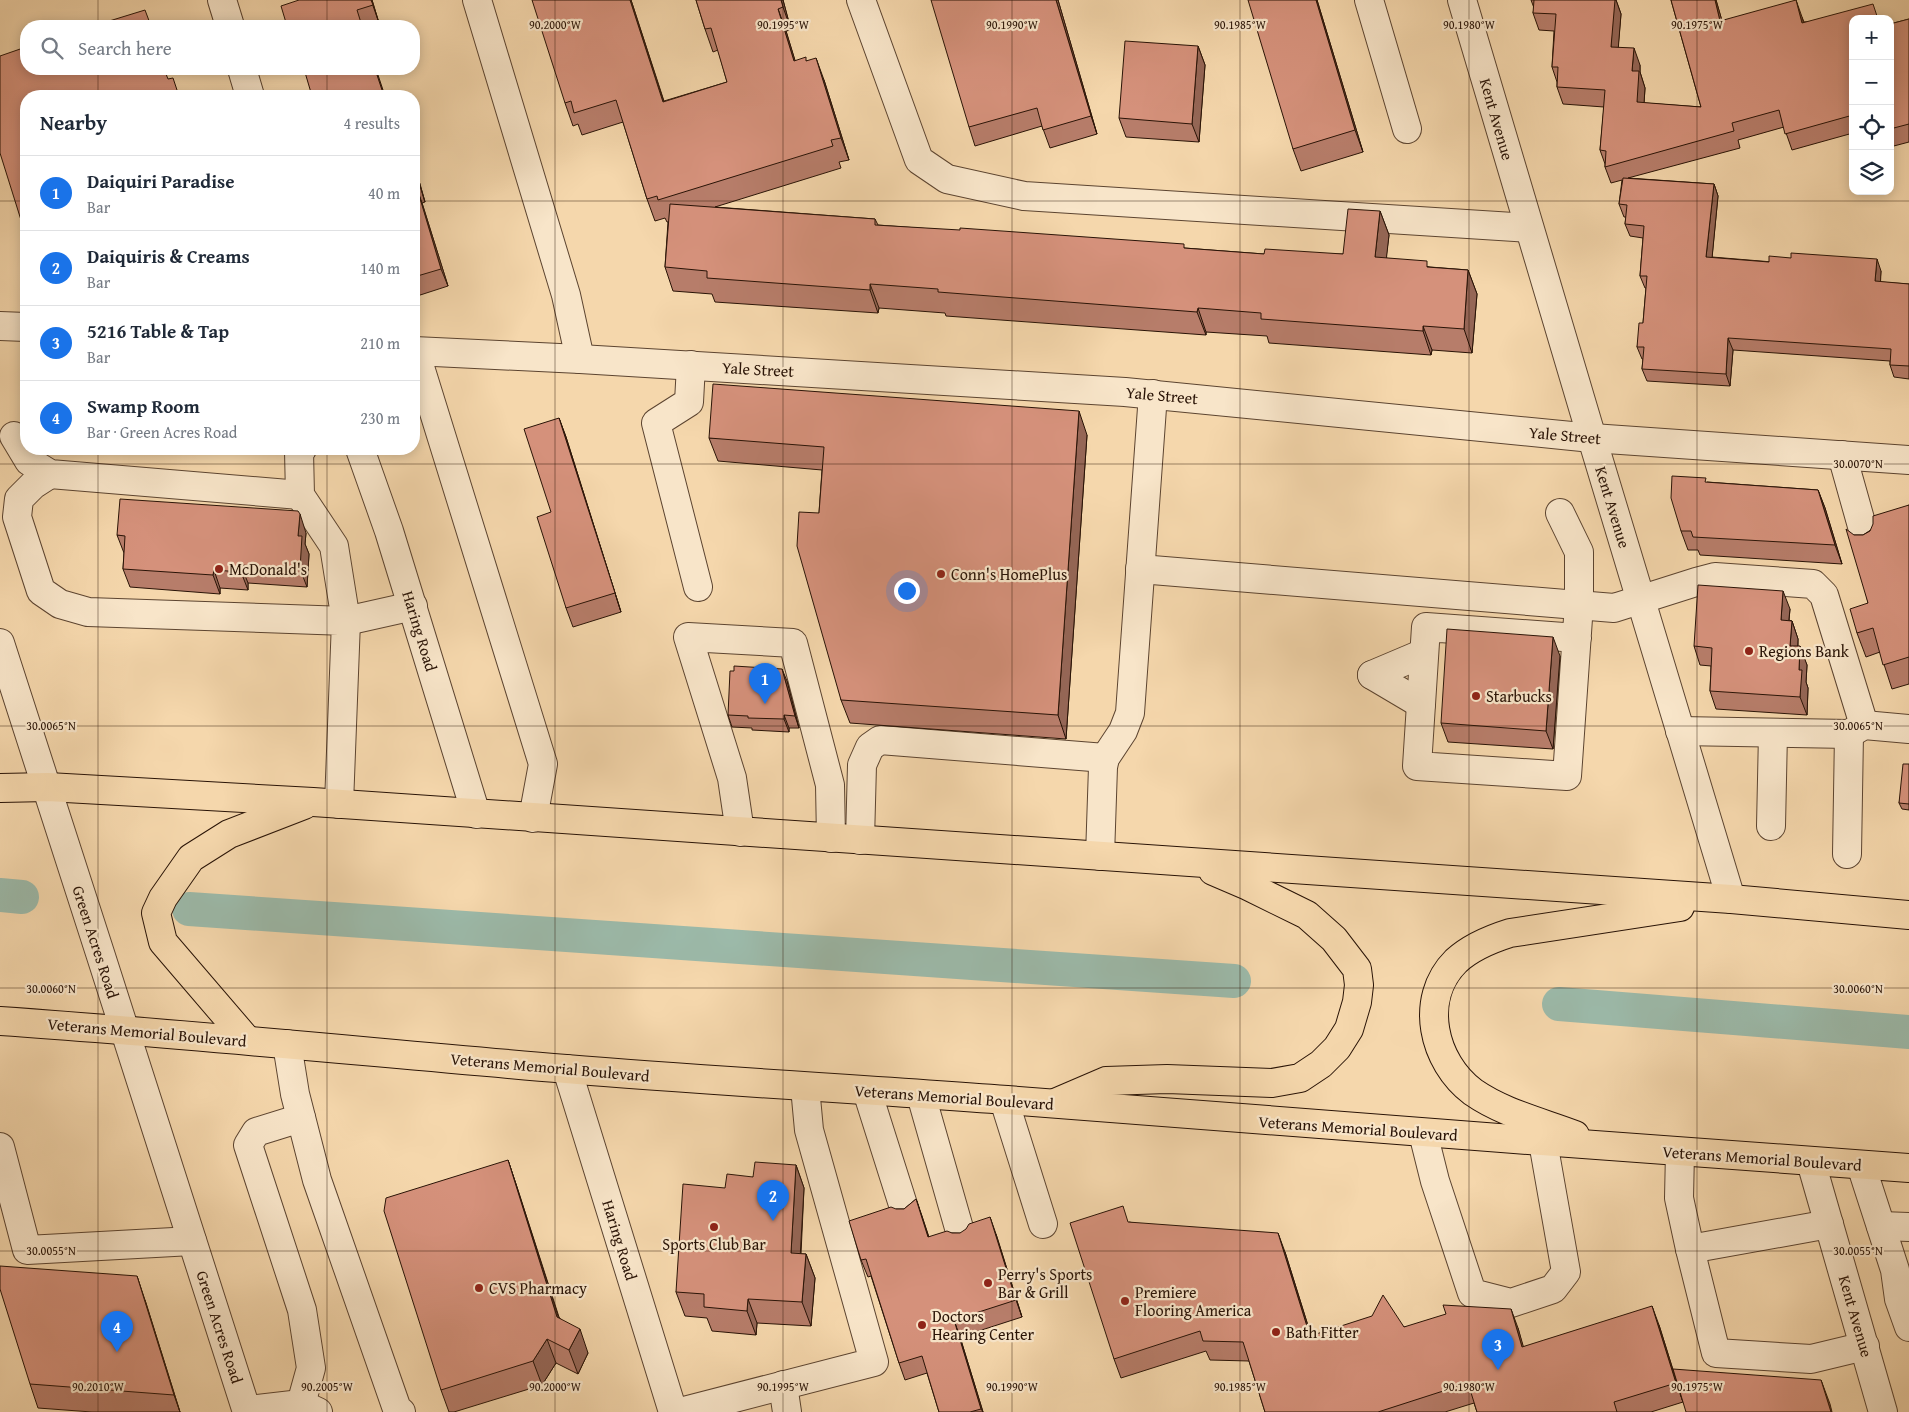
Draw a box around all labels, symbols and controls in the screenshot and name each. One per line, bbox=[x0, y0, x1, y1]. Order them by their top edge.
map controls bbox=[1849, 15, 1894, 195]
button: + bbox=[1849, 15, 1894, 60]
text: 90.2000°W bbox=[529, 16, 582, 33]
text: 90.1995°W bbox=[757, 16, 810, 33]
text: 90.1990°W bbox=[986, 16, 1039, 33]
text: 90.1985°W bbox=[1214, 16, 1267, 33]
text: 90.1980°W bbox=[1443, 16, 1496, 33]
text: 90.1975°W bbox=[1671, 16, 1724, 33]
search box bbox=[20, 20, 420, 75]
icon: search bbox=[38, 34, 66, 62]
text: Search here bbox=[78, 34, 172, 62]
button: − bbox=[1849, 60, 1894, 105]
street label: Kent Avenue bbox=[1474, 75, 1520, 163]
button: locate bbox=[1849, 105, 1894, 150]
text: Nearby bbox=[40, 107, 107, 138]
text: 4 results bbox=[343, 111, 400, 135]
button: layers bbox=[1849, 150, 1894, 195]
text: Daiquiri Paradise bbox=[87, 167, 235, 195]
text: 1 bbox=[52, 181, 60, 205]
text: 40 m bbox=[368, 181, 400, 205]
text: Bar bbox=[87, 195, 110, 219]
text: Daiquiris & Creams bbox=[87, 242, 250, 270]
text: 2 bbox=[52, 256, 60, 280]
text: 140 m bbox=[360, 256, 400, 280]
text: Bar bbox=[87, 270, 110, 294]
text: 5216 Table & Tap bbox=[87, 317, 229, 345]
text: 3 bbox=[52, 331, 60, 355]
text: 210 m bbox=[360, 331, 400, 355]
text: Bar bbox=[87, 345, 110, 369]
street label: Yale Street bbox=[721, 355, 795, 383]
street label: Yale Street bbox=[1125, 380, 1199, 410]
text: Swamp Room bbox=[87, 392, 200, 420]
text: 4 bbox=[52, 406, 60, 430]
text: 230 m bbox=[360, 406, 400, 430]
text: Bar · Green Acres Road bbox=[87, 420, 237, 444]
street label: Yale Street bbox=[1528, 420, 1602, 450]
text: 30.0070°N bbox=[1833, 455, 1883, 472]
street label: Kent Avenue bbox=[1589, 463, 1637, 551]
place label: McDonald's bbox=[229, 557, 307, 581]
place label: Conn's HomePlus bbox=[951, 562, 1067, 586]
marker: McDonald's bbox=[213, 563, 225, 575]
marker: Conn's HomePlus bbox=[935, 568, 947, 580]
your location bbox=[894, 578, 920, 604]
street label: Haring Road bbox=[396, 588, 444, 675]
place label: Regions Bank bbox=[1759, 639, 1850, 663]
marker: Regions Bank bbox=[1743, 645, 1755, 657]
pin: 1 bbox=[749, 663, 781, 704]
place label: Starbucks bbox=[1486, 684, 1552, 708]
marker: Starbucks bbox=[1470, 690, 1482, 702]
text: 30.0065°N bbox=[26, 717, 76, 734]
text: 30.0065°N bbox=[1833, 717, 1883, 734]
street label: Green Acres Road bbox=[66, 883, 126, 1002]
text: 30.0060°N bbox=[26, 980, 76, 997]
text: 30.0060°N bbox=[1833, 980, 1883, 997]
street label: Veterans Memorial Boulevard bbox=[47, 1011, 248, 1053]
street label: Veterans Memorial Boulevard bbox=[450, 1046, 651, 1088]
street label: Veterans Memorial Boulevard bbox=[854, 1078, 1055, 1116]
street label: Veterans Memorial Boulevard bbox=[1258, 1109, 1459, 1147]
street label: Veterans Memorial Boulevard bbox=[1662, 1139, 1863, 1177]
pin: 2 bbox=[757, 1180, 789, 1221]
street label: Haring Road bbox=[596, 1197, 644, 1284]
marker: Sports Club Bar bbox=[708, 1221, 720, 1233]
place label: Sports Club Bar bbox=[662, 1232, 766, 1256]
text: 30.0055°N bbox=[26, 1242, 76, 1259]
text: 30.0055°N bbox=[1833, 1242, 1883, 1259]
place label: Perry's Sports Bar & Grill bbox=[998, 1262, 1092, 1304]
street label: Green Acres Road bbox=[190, 1268, 250, 1387]
street label: Kent Avenue bbox=[1833, 1272, 1879, 1360]
place label: CVS Pharmacy bbox=[489, 1276, 587, 1300]
marker: Perry's Sports Bar & Grill bbox=[982, 1277, 994, 1289]
place label: Premiere Flooring America bbox=[1135, 1280, 1252, 1322]
marker: CVS Pharmacy bbox=[473, 1282, 485, 1294]
marker: Premiere Flooring America bbox=[1119, 1295, 1131, 1307]
place label: Doctors Hearing Center bbox=[932, 1304, 1035, 1346]
pin: 4 bbox=[101, 1311, 133, 1352]
marker: Doctors Hearing Center bbox=[916, 1319, 928, 1331]
place label: Bath Fitter bbox=[1286, 1320, 1359, 1344]
marker: Bath Fitter bbox=[1270, 1326, 1282, 1338]
pin: 3 bbox=[1482, 1329, 1514, 1370]
text: 90.2010°W bbox=[72, 1378, 125, 1395]
text: 90.2005°W bbox=[301, 1378, 354, 1395]
text: 90.2000°W bbox=[529, 1378, 582, 1395]
text: 90.1995°W bbox=[757, 1378, 810, 1395]
text: 90.1990°W bbox=[986, 1378, 1039, 1395]
text: 90.1985°W bbox=[1214, 1378, 1267, 1395]
text: 90.1980°W bbox=[1443, 1378, 1496, 1395]
text: 90.1975°W bbox=[1671, 1378, 1724, 1395]

